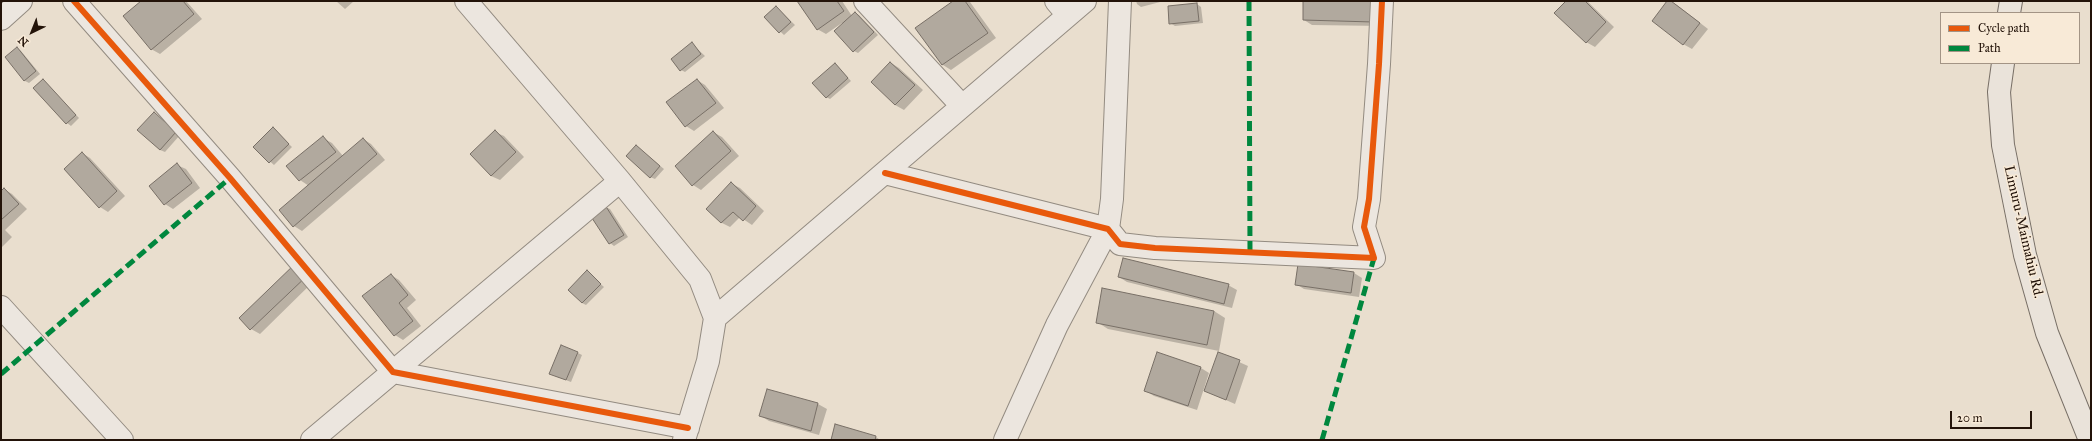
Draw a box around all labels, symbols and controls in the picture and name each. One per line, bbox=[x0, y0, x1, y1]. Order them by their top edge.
north arrow bbox=[12, 12, 52, 52]
legend bbox=[1940, 12, 2080, 64]
text: Cycle path bbox=[1978, 21, 2030, 35]
text: N bbox=[16, 33, 31, 49]
text: Path bbox=[1978, 41, 2001, 55]
street label: Limuru-Maimahiu Rd. bbox=[2000, 164, 2046, 300]
scale bar bbox=[1952, 403, 2034, 429]
text: 20 m bbox=[1957, 411, 1983, 425]

